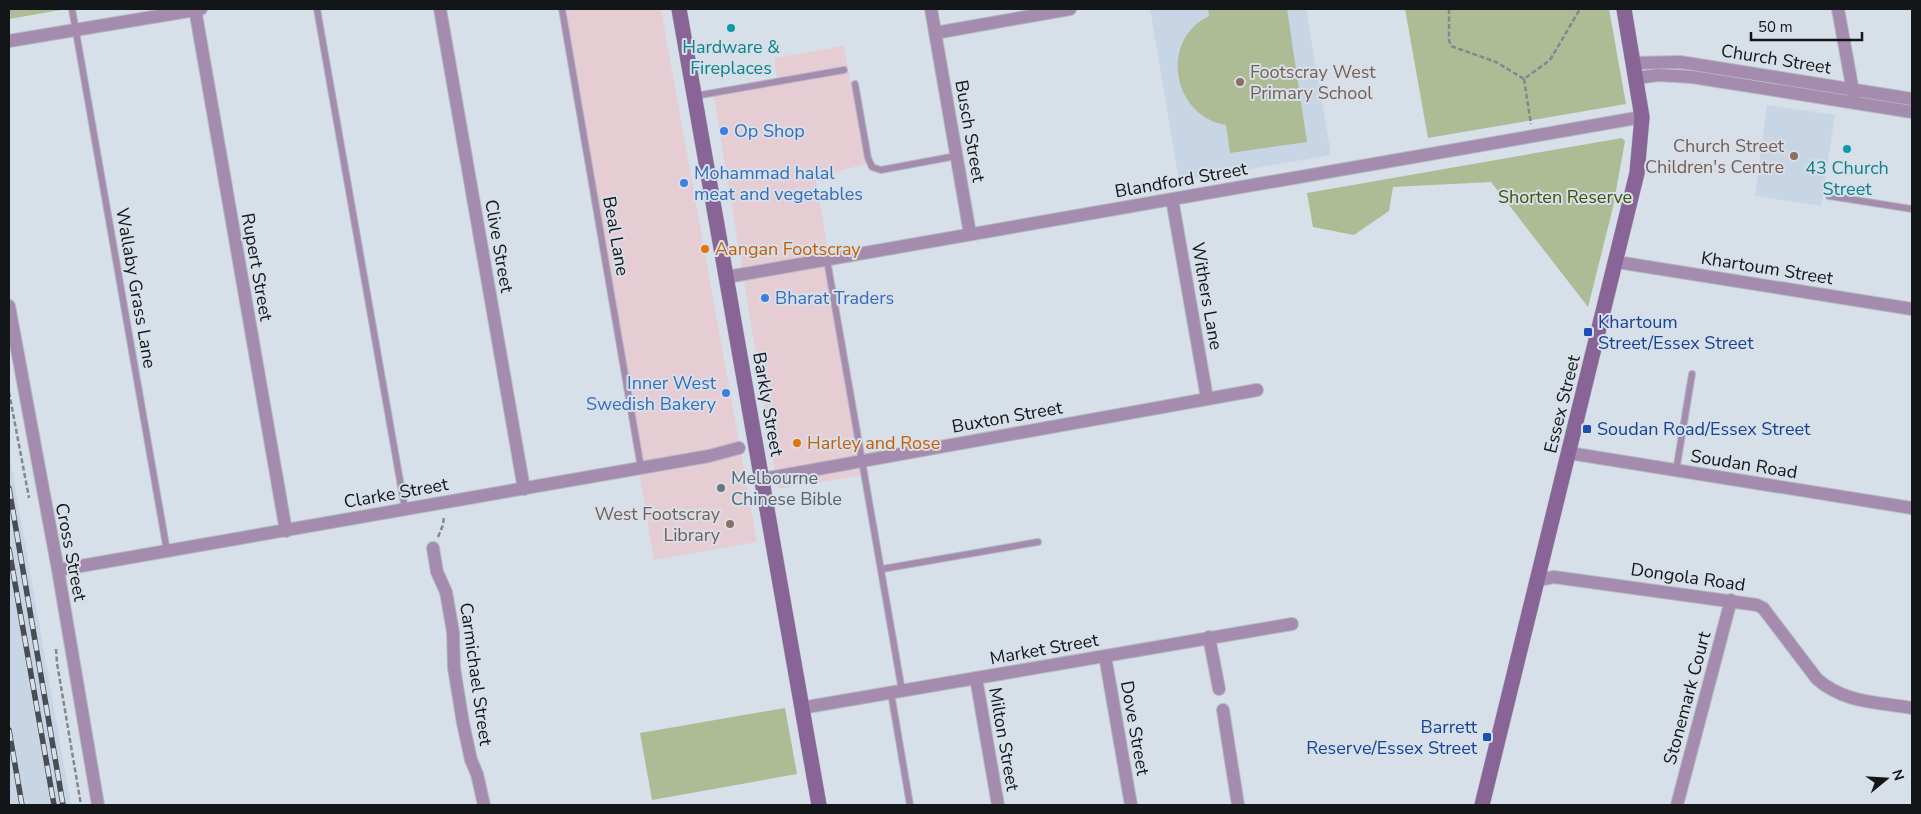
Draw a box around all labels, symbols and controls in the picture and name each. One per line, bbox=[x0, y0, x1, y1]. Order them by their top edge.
scale bar bbox=[1751, 10, 1862, 42]
text: 50 m bbox=[1758, 17, 1793, 37]
marker: Hardware & Fireplaces bbox=[725, 22, 737, 34]
place label: Hardware & Fireplaces bbox=[682, 35, 780, 80]
street label: Church Street bbox=[1719, 38, 1833, 80]
place label: Footscray West Primary School bbox=[1250, 60, 1376, 105]
marker: Footscray West Primary School bbox=[1234, 76, 1246, 88]
street label: Busch Street bbox=[949, 78, 991, 185]
place label: Op Shop bbox=[734, 119, 805, 143]
marker: Op Shop bbox=[718, 125, 730, 137]
place label: Church Street Children's Centre bbox=[1645, 134, 1785, 179]
marker: 43 Church Street bbox=[1841, 143, 1853, 155]
marker: Church Street Children's Centre bbox=[1788, 150, 1800, 162]
street label: Blandford Street bbox=[1113, 156, 1250, 203]
place label: 43 Church Street bbox=[1805, 156, 1889, 201]
place label: Mohammad halal meat and vegetables bbox=[694, 161, 863, 206]
marker: Mohammad halal meat and vegetables bbox=[678, 177, 690, 189]
park label: Shorten Reserve bbox=[1498, 185, 1632, 209]
street label: Beal Lane bbox=[597, 194, 635, 278]
street label: Clive Street bbox=[479, 198, 519, 295]
street label: Wallaby Grass Lane bbox=[110, 206, 162, 370]
street label: Rupert Street bbox=[236, 211, 278, 324]
place label: Aangan Footscray bbox=[715, 237, 861, 261]
street label: Withers Lane bbox=[1186, 240, 1228, 352]
marker: Aangan Footscray bbox=[699, 243, 711, 255]
street label: Khartoum Street bbox=[1699, 246, 1835, 290]
place label: Bharat Traders bbox=[775, 286, 894, 310]
marker: Bharat Traders bbox=[759, 292, 771, 304]
place label: Khartoum Street/Essex Street bbox=[1598, 310, 1754, 355]
marker: Khartoum Street/Essex Street bbox=[1582, 326, 1594, 338]
street label: Barkly Street bbox=[747, 350, 789, 459]
street label: Essex Street bbox=[1538, 352, 1586, 456]
place label: Inner West Swedish Bakery bbox=[586, 371, 717, 416]
marker: Inner West Swedish Bakery bbox=[720, 387, 732, 399]
street label: Buxton Street bbox=[950, 395, 1065, 439]
place label: Soudan Road/Essex Street bbox=[1597, 417, 1811, 441]
marker: Soudan Road/Essex Street bbox=[1581, 423, 1593, 435]
place label: Harley and Rose bbox=[807, 431, 940, 455]
marker: Harley and Rose bbox=[791, 437, 803, 449]
street label: Soudan Road bbox=[1689, 444, 1799, 484]
place label: Melbourne Chinese Bible bbox=[731, 466, 842, 511]
street label: Clarke Street bbox=[342, 472, 451, 514]
marker: Melbourne Chinese Bible bbox=[715, 482, 727, 494]
street label: Cross Street bbox=[50, 501, 92, 604]
place label: West Footscray Library bbox=[594, 502, 721, 547]
marker: West Footscray Library bbox=[724, 518, 736, 530]
street label: Dongola Road bbox=[1629, 557, 1747, 597]
street label: Carmichael Street bbox=[454, 601, 498, 748]
street label: Market Street bbox=[988, 628, 1101, 670]
street label: Stonemark Court bbox=[1658, 628, 1716, 767]
street label: Dove Street bbox=[1115, 679, 1155, 778]
street label: Milton Street bbox=[983, 685, 1025, 793]
place label: Barrett Reserve/Essex Street bbox=[1306, 715, 1478, 760]
marker: Barrett Reserve/Essex Street bbox=[1481, 731, 1493, 743]
north arrow bbox=[1861, 754, 1911, 804]
text: N bbox=[1887, 767, 1909, 783]

